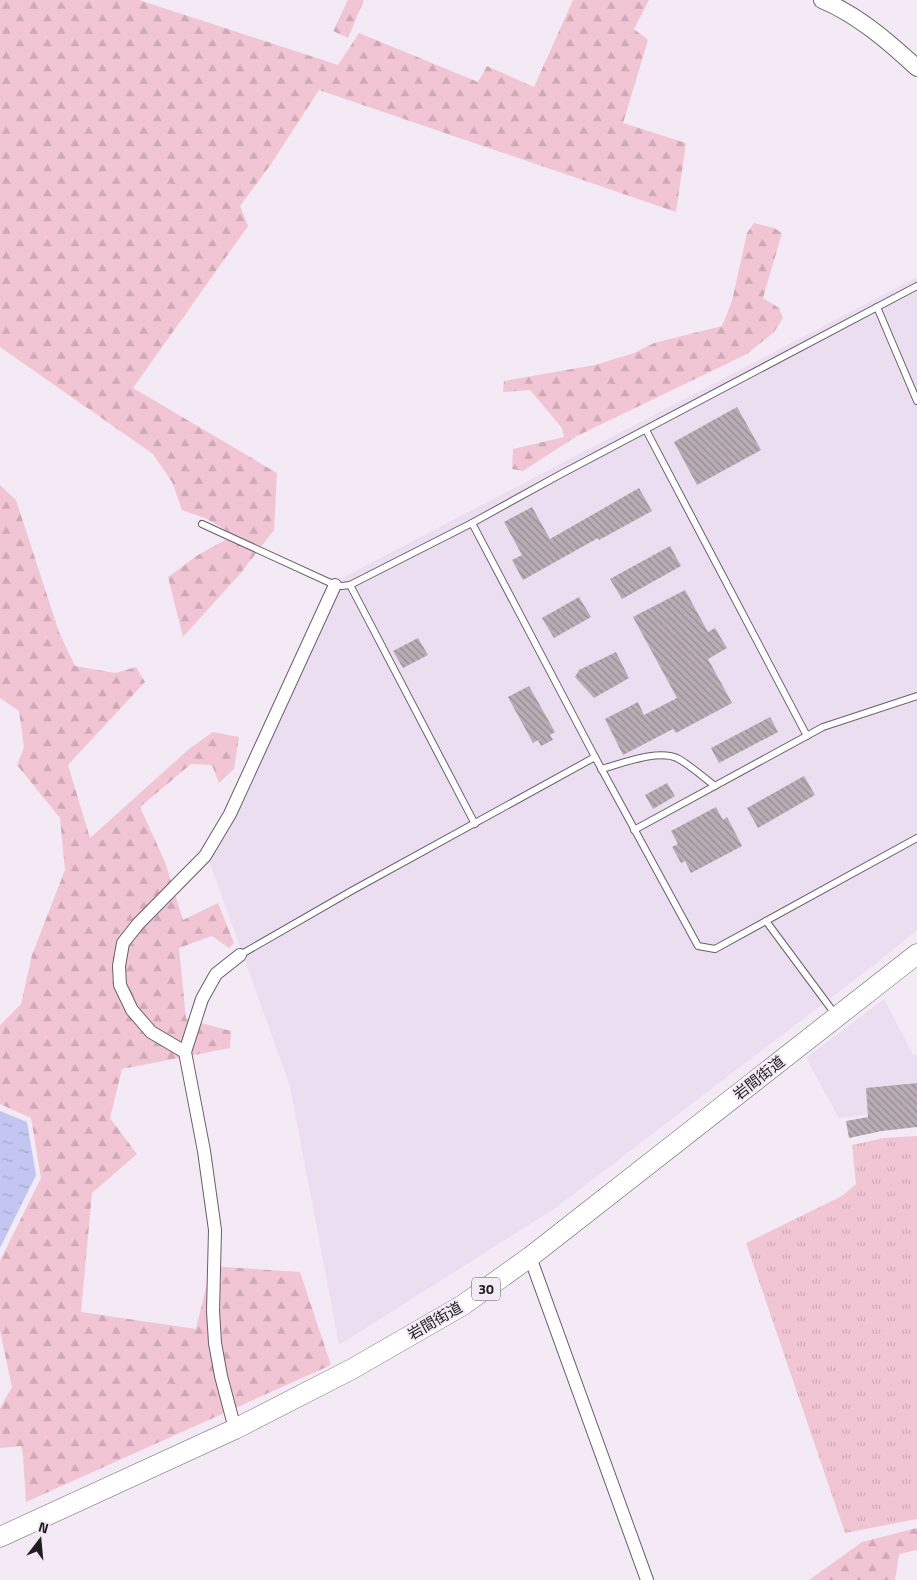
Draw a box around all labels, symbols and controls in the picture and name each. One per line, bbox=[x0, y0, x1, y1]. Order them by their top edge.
street label: 岩間街道 bbox=[728, 1050, 789, 1105]
road number: 30 bbox=[472, 1278, 500, 1300]
street label: 岩間街道 bbox=[403, 1296, 466, 1346]
north arrow bbox=[15, 1515, 65, 1565]
text: N bbox=[36, 1516, 51, 1538]

